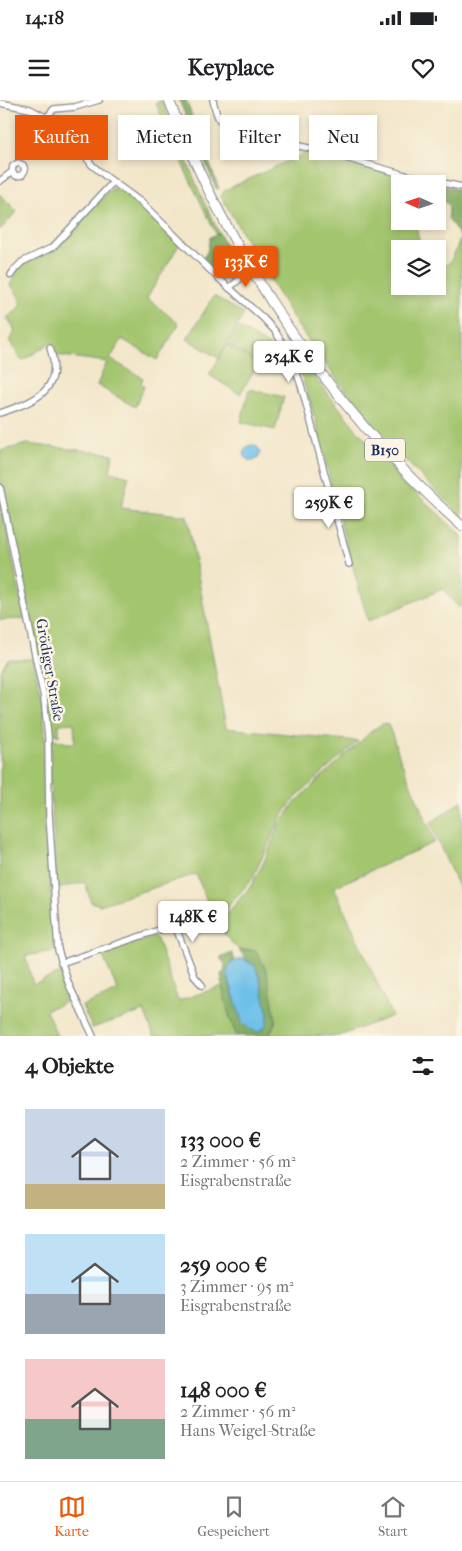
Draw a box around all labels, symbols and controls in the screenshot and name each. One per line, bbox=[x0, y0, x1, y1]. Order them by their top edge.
text: 14:18 bbox=[25, 7, 64, 29]
icon: menu bbox=[25, 54, 53, 82]
icon: heart bbox=[409, 54, 437, 82]
text: Keyplace bbox=[188, 55, 274, 81]
chip: Kaufen bbox=[15, 115, 108, 160]
chip: Mieten bbox=[118, 115, 210, 160]
chip: Filter bbox=[220, 115, 299, 160]
chip: Neu bbox=[309, 115, 377, 160]
north arrow bbox=[391, 175, 446, 230]
map controls bbox=[391, 175, 446, 295]
button: layers bbox=[391, 240, 446, 295]
pin: 133K € bbox=[205, 246, 287, 288]
text: 133K € bbox=[224, 252, 268, 271]
pin: 254K € bbox=[248, 340, 330, 383]
text: 254K € bbox=[264, 347, 314, 366]
road number: B150 bbox=[365, 438, 405, 462]
pin: 259K € bbox=[288, 486, 370, 529]
text: 259K € bbox=[305, 493, 353, 512]
street label: Grödiger Straße bbox=[32, 617, 68, 723]
pin: 148K € bbox=[152, 900, 234, 943]
text: 148K € bbox=[169, 907, 217, 926]
icon: filters bbox=[409, 1052, 437, 1080]
text: 4 Objekte bbox=[25, 1054, 114, 1078]
text: 133 000 € bbox=[180, 1128, 261, 1152]
icon: home bbox=[65, 1129, 125, 1189]
text: 2 Zimmer · 56 m² bbox=[180, 1152, 295, 1171]
text: Eisgrabenstraße bbox=[180, 1171, 291, 1190]
text: 259 000 € bbox=[180, 1253, 267, 1277]
icon: home bbox=[65, 1254, 125, 1314]
text: 3 Zimmer · 95 m² bbox=[180, 1277, 293, 1296]
text: Eisgrabenstraße bbox=[180, 1296, 291, 1315]
text: 148 000 € bbox=[180, 1378, 267, 1402]
icon: home bbox=[65, 1379, 125, 1439]
text: 2 Zimmer · 56 m² bbox=[180, 1402, 295, 1421]
text: Hans Weigel-Straße bbox=[180, 1421, 316, 1440]
tab: Karte bbox=[54, 1493, 89, 1540]
tab: Gespeichert bbox=[197, 1493, 270, 1540]
tab: Start bbox=[378, 1493, 408, 1540]

